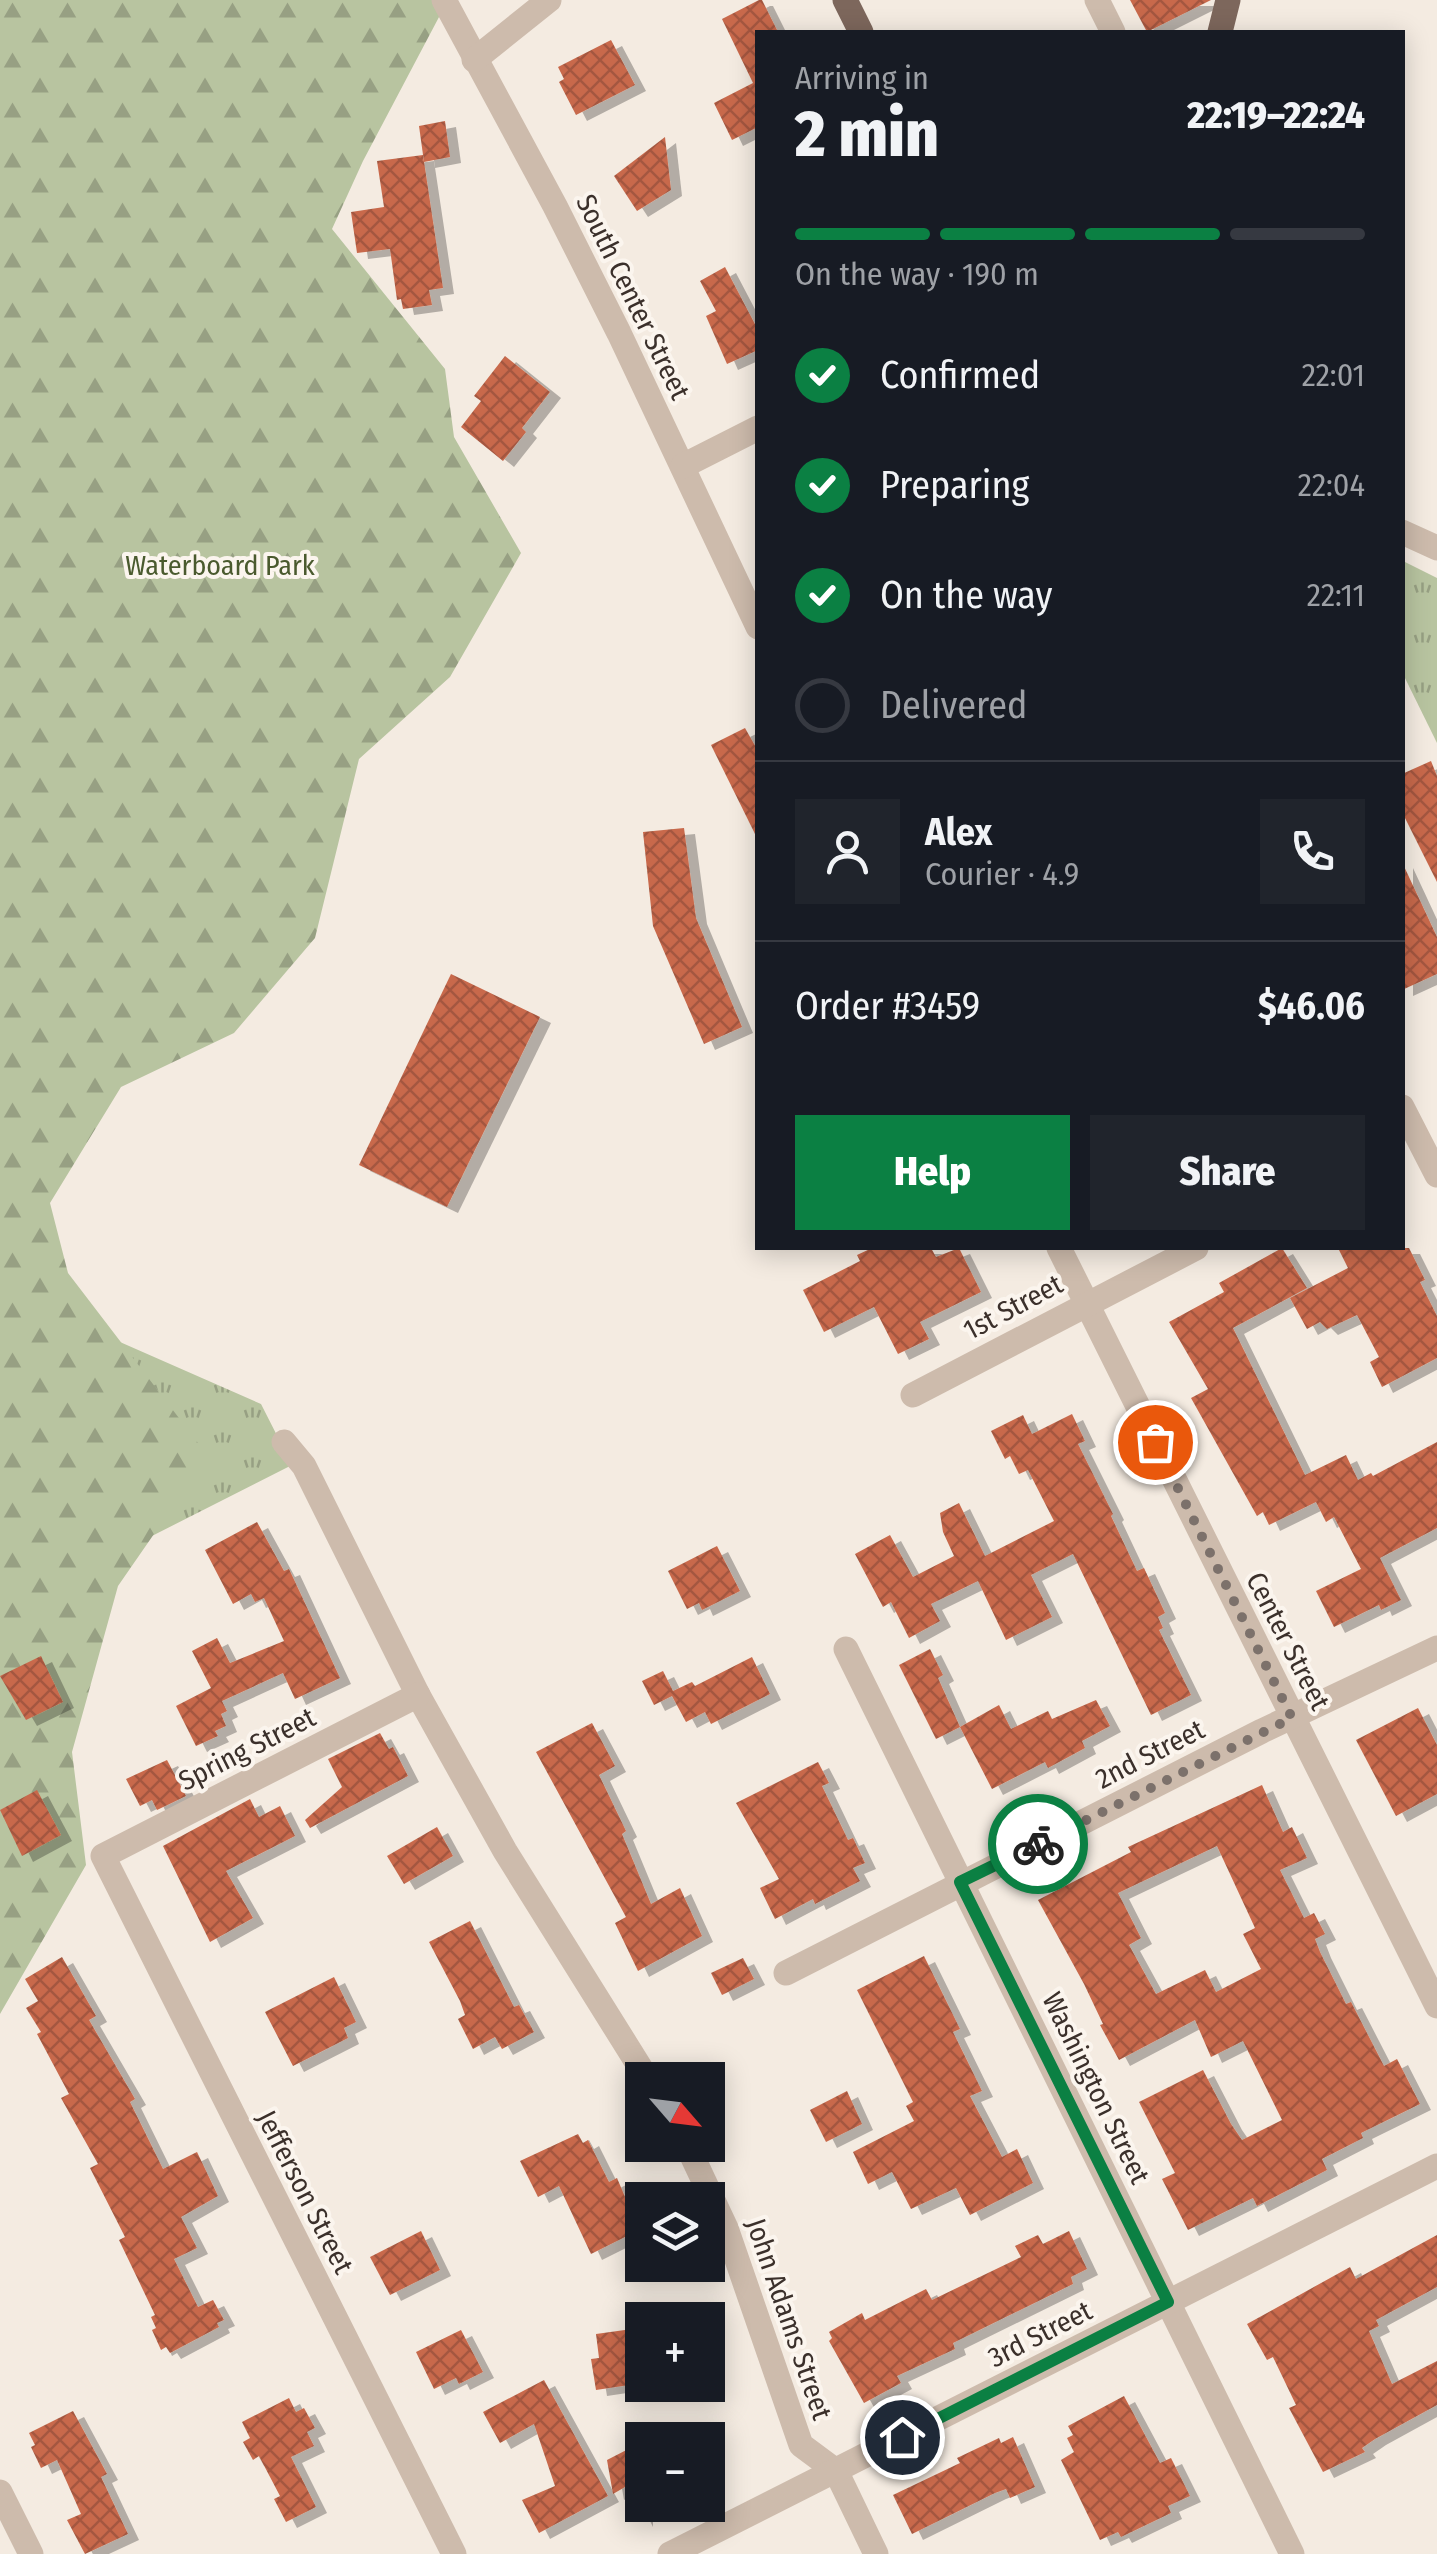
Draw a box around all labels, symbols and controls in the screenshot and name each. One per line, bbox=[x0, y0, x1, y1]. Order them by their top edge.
text: Arriving in bbox=[795, 59, 929, 97]
text: 22:19–22:24 bbox=[1187, 92, 1365, 138]
text: 2 min bbox=[795, 95, 939, 173]
street label: South Center Street bbox=[569, 189, 697, 406]
text: On the way · 190 m bbox=[795, 255, 1039, 293]
icon: check bbox=[795, 348, 850, 403]
text: Confirmed bbox=[880, 352, 1040, 398]
text: 22:01 bbox=[1302, 356, 1365, 394]
icon: check bbox=[795, 458, 850, 513]
text: Preparing bbox=[880, 462, 1029, 508]
text: 22:04 bbox=[1298, 466, 1365, 504]
park label: Waterboard Park bbox=[125, 549, 316, 582]
icon: check bbox=[795, 568, 850, 623]
text: On the way bbox=[880, 572, 1052, 618]
text: 22:11 bbox=[1307, 576, 1365, 614]
text: Delivered bbox=[880, 682, 1027, 728]
button: person bbox=[795, 799, 900, 904]
button: phone bbox=[1260, 799, 1365, 904]
text: Alex bbox=[925, 809, 992, 855]
text: Courier · 4.9 bbox=[925, 855, 1079, 893]
text: Order #3459 bbox=[795, 983, 980, 1029]
text: $46.06 bbox=[1258, 983, 1365, 1029]
button: Help bbox=[795, 1115, 1070, 1230]
button: Share bbox=[1090, 1115, 1365, 1230]
street label: 1st Street bbox=[958, 1267, 1069, 1347]
pin bbox=[1113, 1400, 1198, 1485]
icon: bag bbox=[1128, 1415, 1183, 1470]
street label: Center Street bbox=[1239, 1567, 1337, 1716]
street label: Spring Street bbox=[173, 1700, 322, 1798]
street label: 2nd Street bbox=[1090, 1712, 1211, 1795]
courier bbox=[988, 1794, 1088, 1894]
icon: bike bbox=[1011, 1817, 1066, 1872]
street label: Washington Street bbox=[1035, 1987, 1157, 2190]
north arrow bbox=[625, 2062, 725, 2162]
map controls bbox=[625, 2062, 725, 2522]
street label: Jefferson Street bbox=[250, 2105, 361, 2280]
button: layers bbox=[625, 2182, 725, 2282]
street label: John Adams Street bbox=[739, 2214, 839, 2425]
street label: 3rd Street bbox=[983, 2293, 1098, 2374]
button: + bbox=[625, 2302, 725, 2402]
pin bbox=[860, 2395, 945, 2480]
icon: home bbox=[875, 2410, 930, 2465]
button: − bbox=[625, 2422, 725, 2522]

